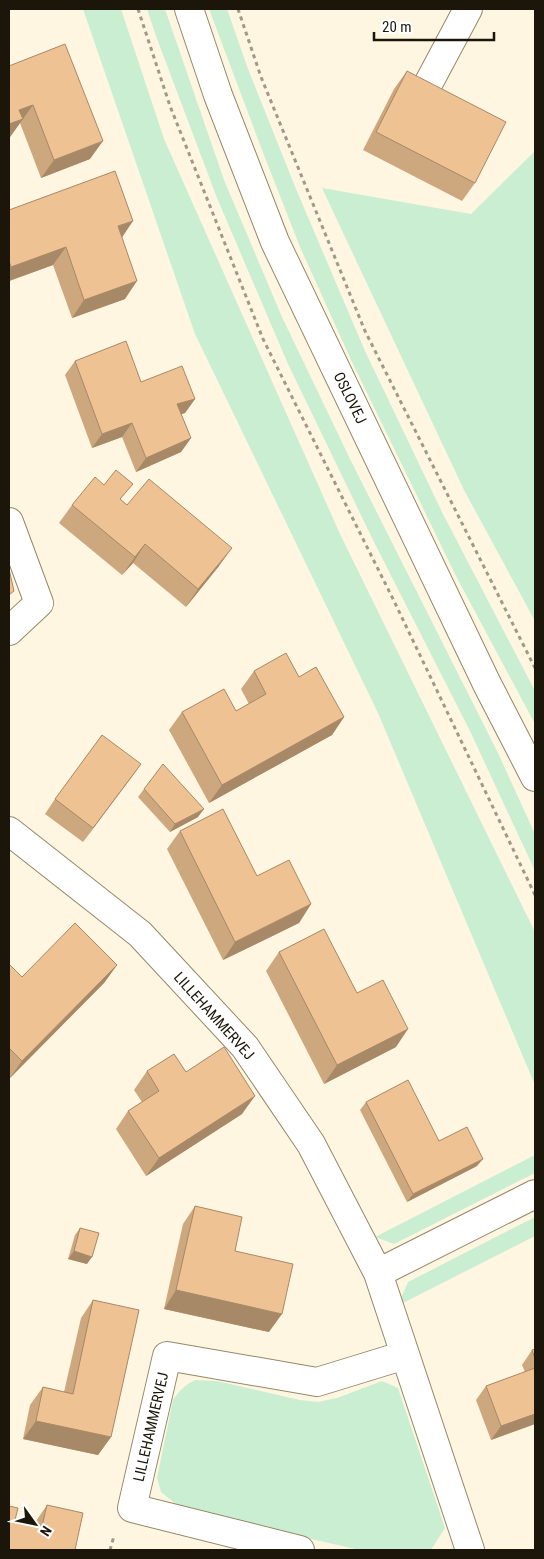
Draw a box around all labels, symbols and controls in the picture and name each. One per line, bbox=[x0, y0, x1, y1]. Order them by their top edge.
scale bar bbox=[374, 10, 494, 42]
text: 20 m bbox=[382, 18, 412, 36]
street label: OSLOVEJ bbox=[330, 369, 370, 427]
street label: LILLEHAMMERVEJ bbox=[170, 968, 258, 1064]
street label: LILLEHAMMERVEJ bbox=[130, 1371, 172, 1483]
north arrow bbox=[10, 1499, 60, 1549]
text: N bbox=[37, 1523, 55, 1539]

